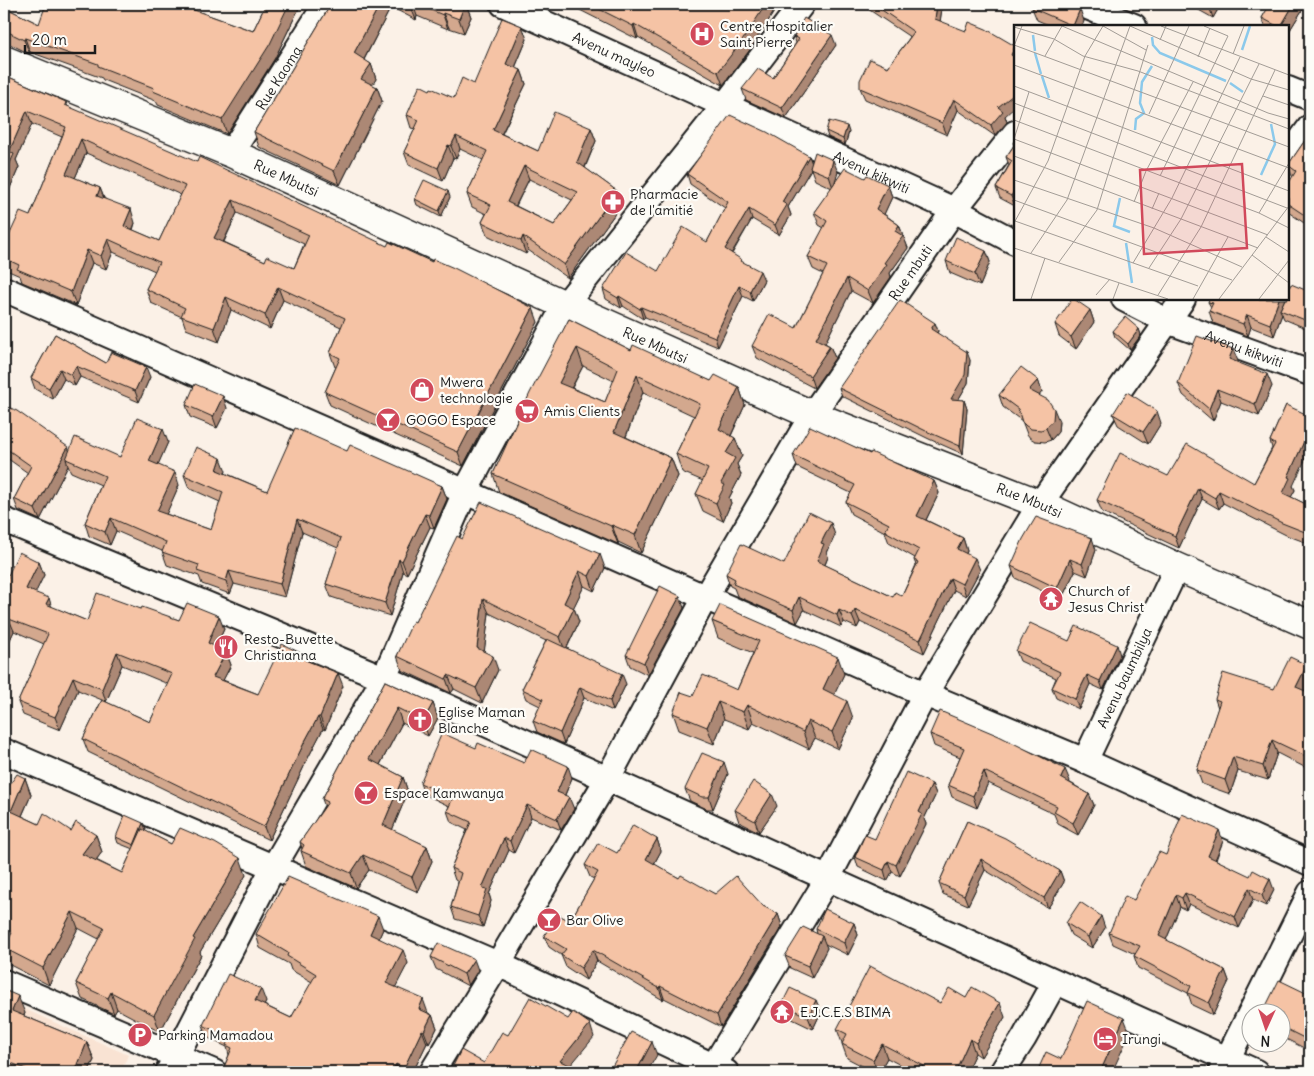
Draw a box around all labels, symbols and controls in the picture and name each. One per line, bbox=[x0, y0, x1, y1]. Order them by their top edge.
place label: Centre Hospitalier Saint Pierre bbox=[720, 17, 833, 51]
hospital icon: Centre Hospitalier Saint Pierre bbox=[689, 21, 715, 47]
scale bar bbox=[25, 22, 95, 54]
inset map bbox=[1014, 25, 1289, 300]
street label: Avenu mayleo bbox=[569, 28, 659, 82]
text: 20 m bbox=[32, 30, 67, 49]
street label: Rue Kaoma bbox=[252, 43, 306, 113]
street label: Avenu kikwiti bbox=[830, 147, 913, 198]
street label: Rue Mbutsi bbox=[251, 156, 322, 201]
place label: Pharmacie de l'amitié bbox=[630, 185, 698, 219]
pharmacy icon: Pharmacie de l'amitié bbox=[600, 189, 626, 215]
street label: Rue mbuti bbox=[885, 242, 936, 304]
street label: Rue Mbutsi bbox=[620, 323, 691, 367]
street label: Avenu kikwiti bbox=[1202, 326, 1286, 371]
place label: Mwera technologie bbox=[440, 373, 513, 407]
shop icon: Mwera technologie bbox=[409, 377, 435, 403]
supermarket icon: Amis Clients bbox=[514, 398, 540, 424]
place label: Amis Clients bbox=[544, 402, 620, 420]
bar icon: GOGO Espace bbox=[375, 407, 401, 433]
place label: GOGO Espace bbox=[406, 411, 496, 429]
street label: Rue Mbutsi bbox=[994, 479, 1065, 522]
place label: Church of Jesus Christ bbox=[1068, 582, 1144, 616]
temple icon: Church of Jesus Christ bbox=[1038, 586, 1064, 612]
street label: Avenu baumbilya bbox=[1093, 625, 1156, 731]
place label: Resto-Buvette Christianna bbox=[244, 630, 334, 664]
restaurant icon: Resto-Buvette Christianna bbox=[213, 634, 239, 660]
place label: Eglise Maman Blanche bbox=[438, 703, 525, 737]
church icon: Eglise Maman Blanche bbox=[407, 707, 433, 733]
bar icon: Espace Kamwanya bbox=[353, 780, 379, 806]
place label: Espace Kamwanya bbox=[384, 784, 504, 802]
bar icon: Bar Olive bbox=[536, 907, 562, 933]
place label: Bar Olive bbox=[566, 911, 624, 929]
temple icon: E.J.C.E.S BIMA bbox=[769, 999, 795, 1025]
place label: E.J.C.E.S BIMA bbox=[800, 1003, 891, 1021]
north arrow bbox=[1242, 1004, 1292, 1054]
parking icon: Parking Mamadou bbox=[127, 1022, 153, 1048]
place label: Parking Mamadou bbox=[158, 1026, 273, 1044]
hotel icon: Irungi bbox=[1092, 1026, 1118, 1052]
place label: Irungi bbox=[1122, 1030, 1161, 1048]
text: N bbox=[1260, 1032, 1271, 1050]

